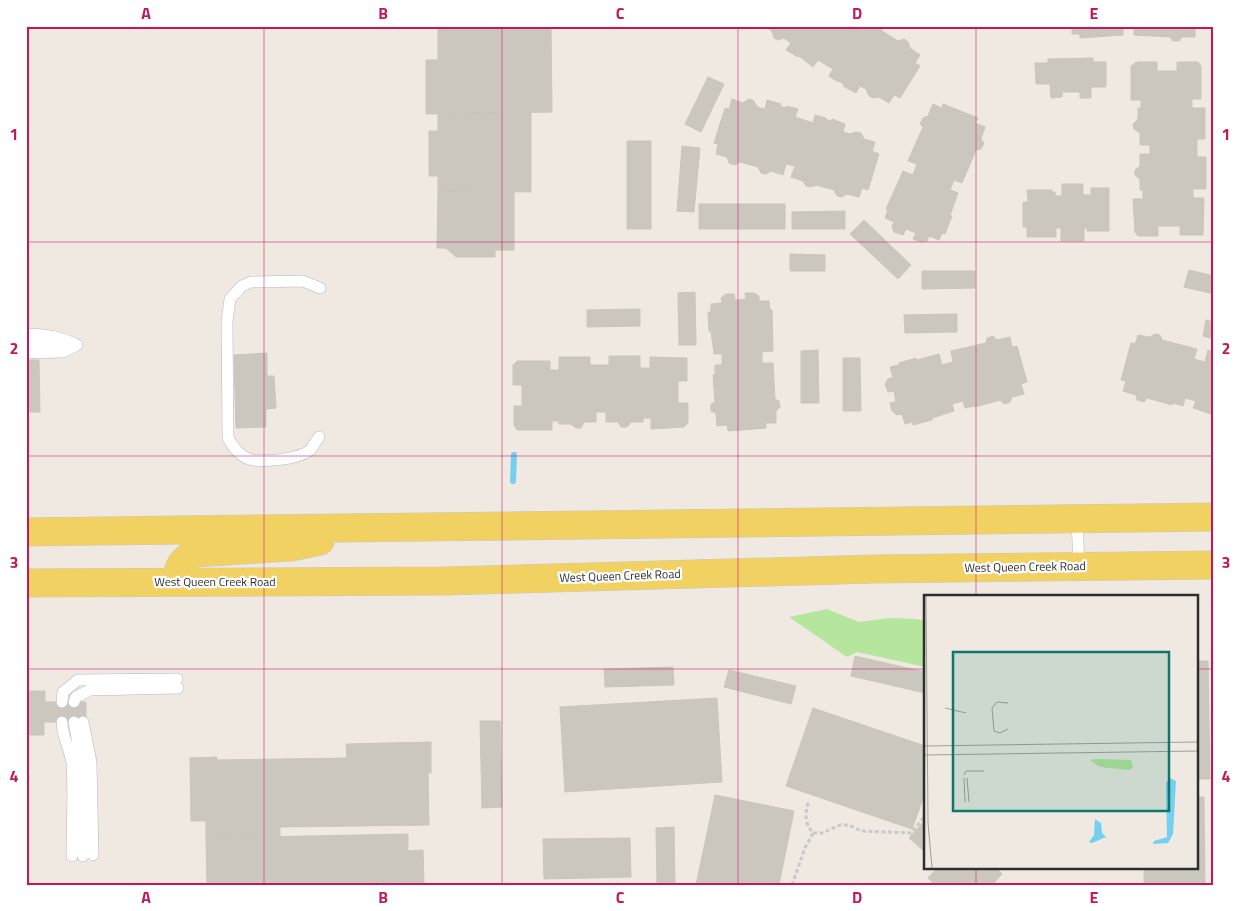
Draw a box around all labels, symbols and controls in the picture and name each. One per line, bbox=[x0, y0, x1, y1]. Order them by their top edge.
text: A bbox=[141, 1, 151, 25]
text: B bbox=[378, 1, 388, 25]
text: C bbox=[616, 1, 625, 25]
text: D bbox=[852, 1, 862, 25]
text: E bbox=[1090, 1, 1099, 25]
text: 1 bbox=[10, 122, 18, 146]
text: 1 bbox=[1222, 122, 1230, 146]
text: 2 bbox=[10, 336, 18, 360]
text: 2 bbox=[1222, 336, 1230, 360]
text: 3 bbox=[10, 550, 18, 574]
text: 3 bbox=[1222, 550, 1230, 574]
street label: West Queen Creek Road bbox=[964, 556, 1086, 577]
street label: West Queen Creek Road bbox=[559, 564, 681, 587]
street label: West Queen Creek Road bbox=[154, 572, 276, 591]
inset map bbox=[924, 595, 1198, 868]
text: 4 bbox=[10, 764, 19, 788]
text: 4 bbox=[1222, 764, 1231, 788]
text: A bbox=[141, 885, 151, 909]
text: B bbox=[378, 885, 388, 909]
text: C bbox=[616, 885, 625, 909]
text: D bbox=[852, 885, 862, 909]
text: E bbox=[1090, 885, 1099, 909]

